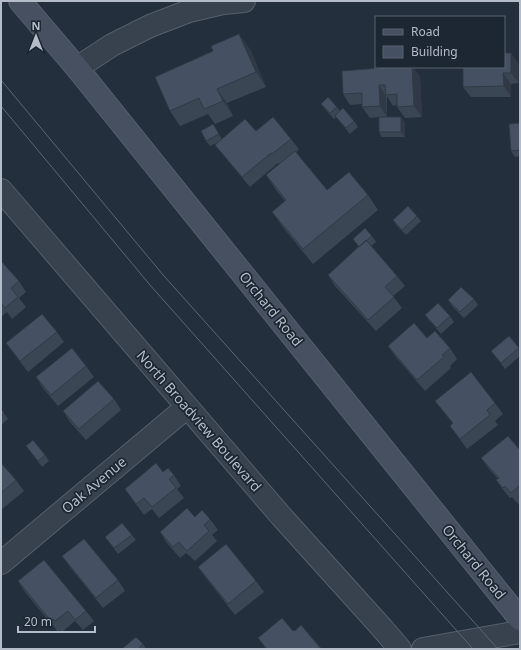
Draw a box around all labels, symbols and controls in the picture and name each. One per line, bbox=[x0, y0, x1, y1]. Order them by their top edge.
north arrow bbox=[16, 16, 56, 56]
legend bbox=[375, 16, 505, 68]
text: N bbox=[32, 18, 40, 33]
text: Road bbox=[411, 23, 440, 40]
text: Building bbox=[411, 43, 458, 60]
street label: Orchard Road bbox=[235, 267, 307, 350]
street label: North Broadview Boulevard bbox=[133, 346, 266, 495]
street label: Oak Avenue bbox=[57, 452, 130, 517]
street label: Orchard Road bbox=[438, 520, 510, 603]
scale bar bbox=[18, 608, 95, 634]
text: 20 m bbox=[24, 613, 52, 630]

